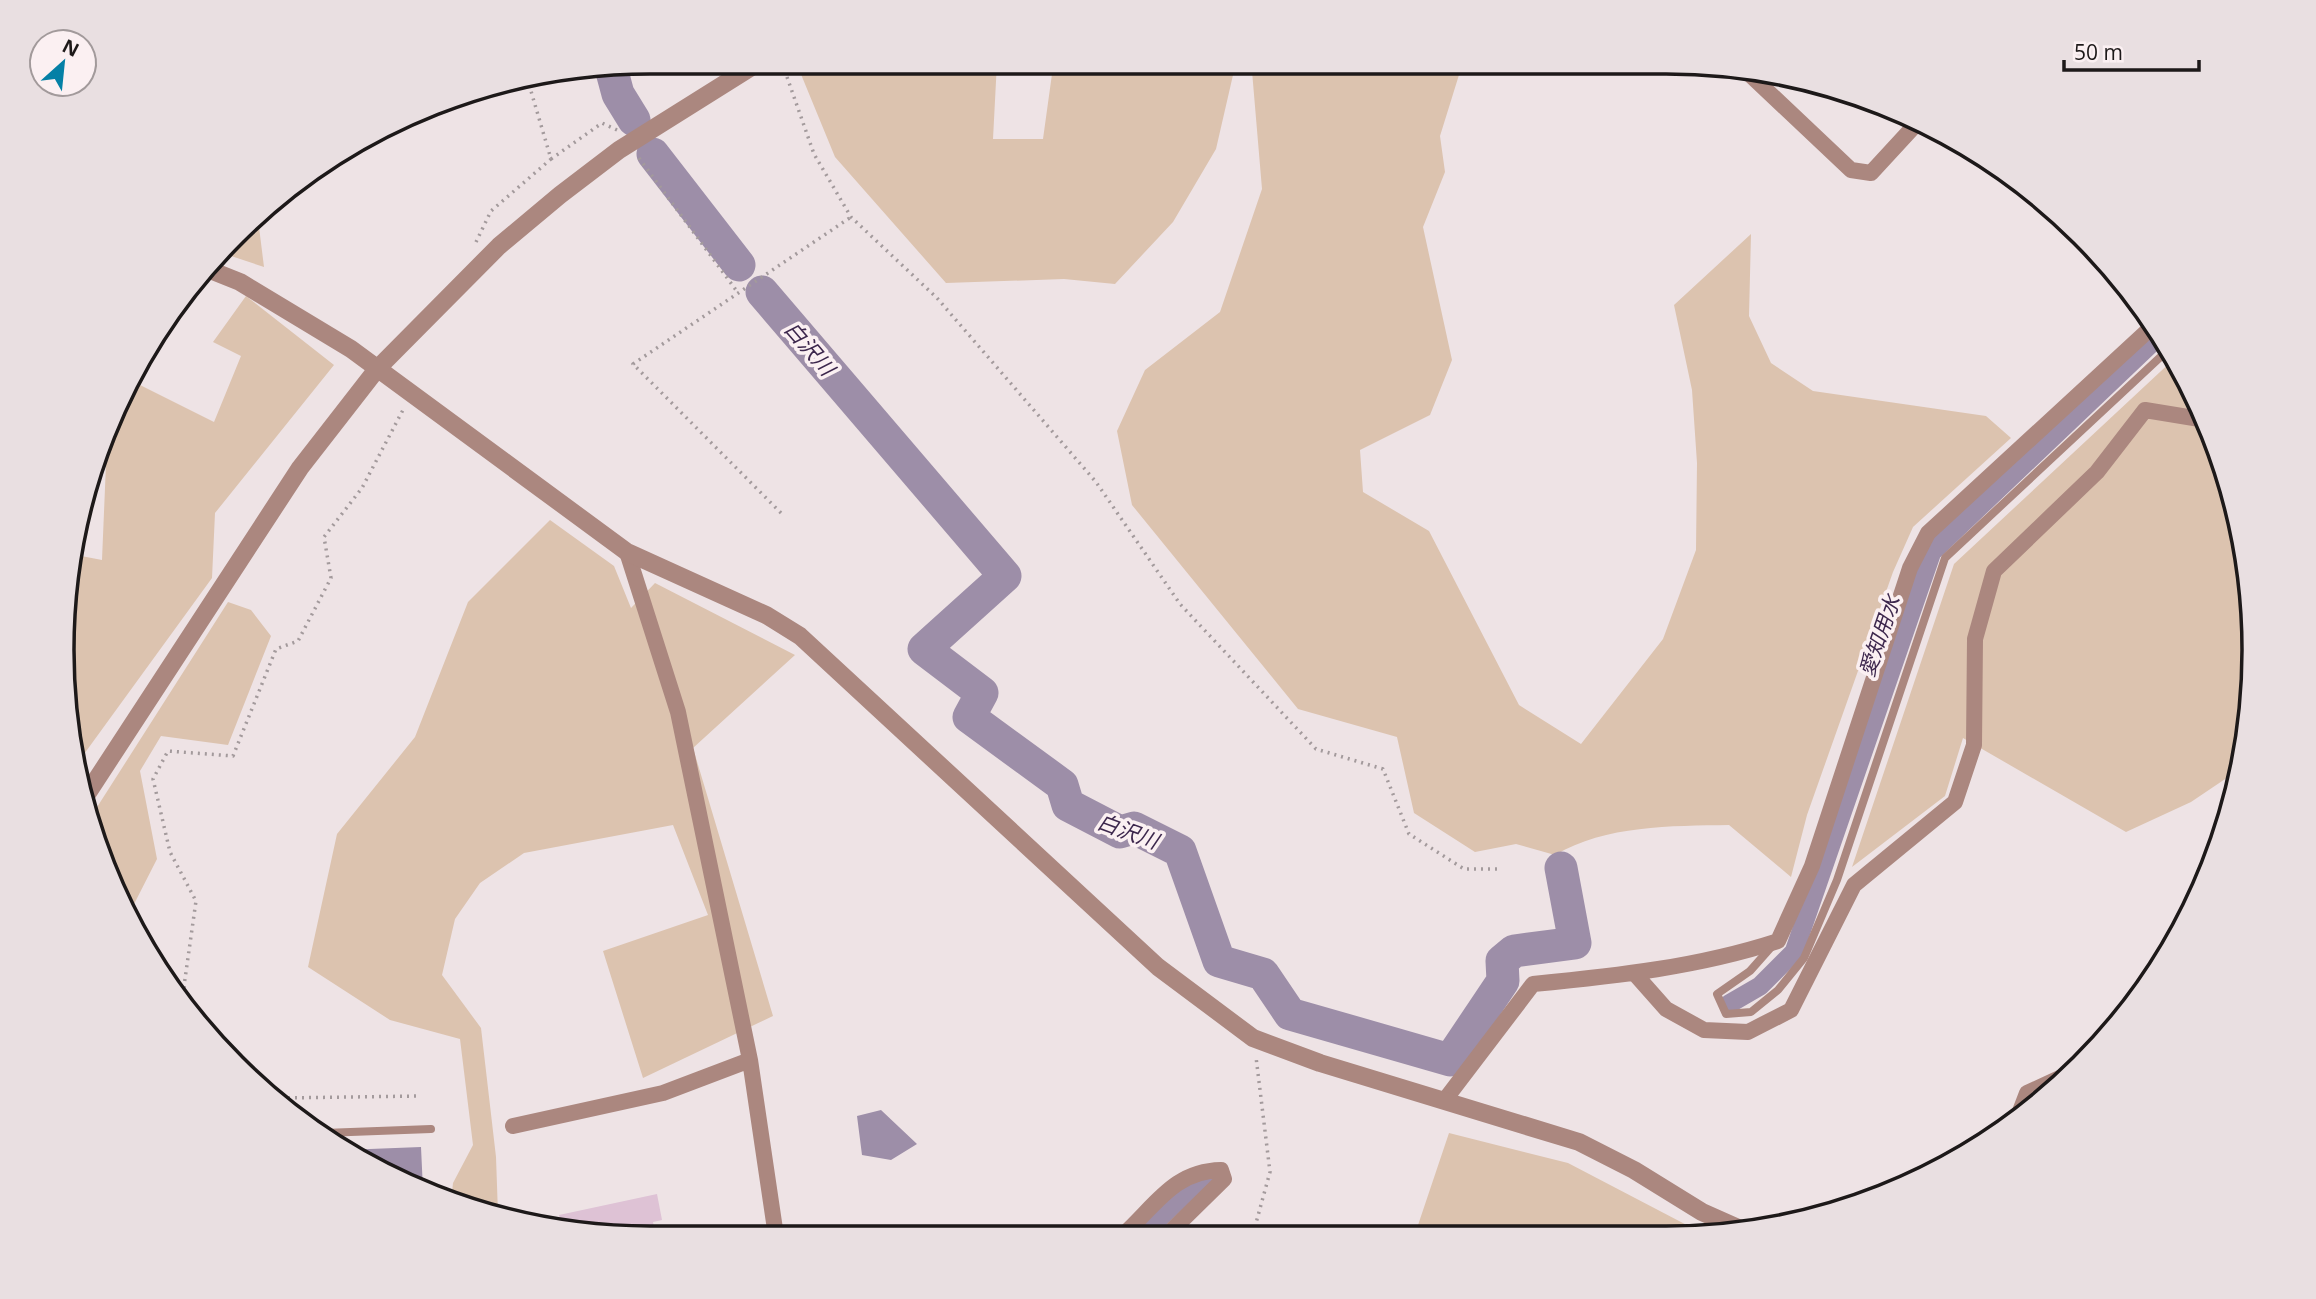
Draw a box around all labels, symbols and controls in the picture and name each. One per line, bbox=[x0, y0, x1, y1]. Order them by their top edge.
north arrow bbox=[28, 28, 98, 98]
scale bar bbox=[2064, 28, 2199, 72]
text: N bbox=[58, 33, 84, 63]
text: 50 m bbox=[2074, 38, 2123, 66]
water label: 白沢川 bbox=[779, 315, 843, 382]
water label: 愛知用水 bbox=[1852, 590, 1907, 680]
water label: 白沢川 bbox=[1094, 807, 1164, 856]

